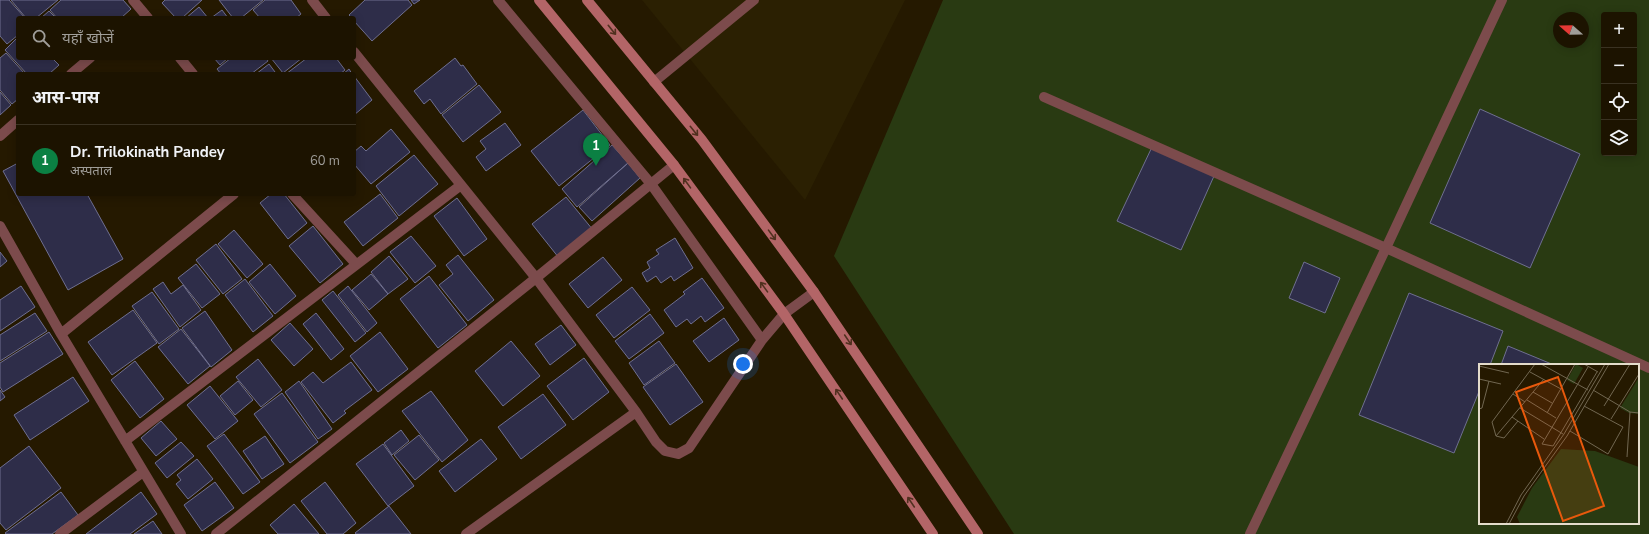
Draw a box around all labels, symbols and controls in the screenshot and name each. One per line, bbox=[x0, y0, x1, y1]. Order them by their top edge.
north arrow bbox=[1553, 12, 1589, 48]
map controls bbox=[1601, 12, 1637, 156]
button: + bbox=[1601, 12, 1637, 48]
search box bbox=[16, 16, 356, 60]
one-way arrow bbox=[608, 25, 616, 36]
icon: search bbox=[30, 27, 52, 49]
text: यहाँ खोजें bbox=[62, 28, 114, 48]
button: − bbox=[1601, 48, 1637, 84]
button: locate bbox=[1601, 84, 1637, 120]
text: आस-पास bbox=[32, 86, 99, 109]
button: layers bbox=[1601, 120, 1637, 156]
one-way arrow bbox=[690, 125, 699, 136]
pin: 1 bbox=[583, 133, 609, 166]
text: Dr. Trilokinath Pandey bbox=[70, 142, 225, 162]
text: 1 bbox=[41, 152, 49, 170]
text: 60 m bbox=[310, 152, 340, 170]
text: अस्पताल bbox=[70, 162, 112, 180]
one-way arrow bbox=[683, 177, 691, 188]
one-way arrow bbox=[768, 229, 776, 240]
one-way arrow bbox=[760, 282, 768, 293]
one-way arrow bbox=[844, 335, 852, 346]
your location bbox=[733, 354, 753, 374]
inset map bbox=[1479, 364, 1639, 524]
one-way arrow bbox=[835, 389, 843, 400]
one-way arrow bbox=[907, 496, 915, 507]

